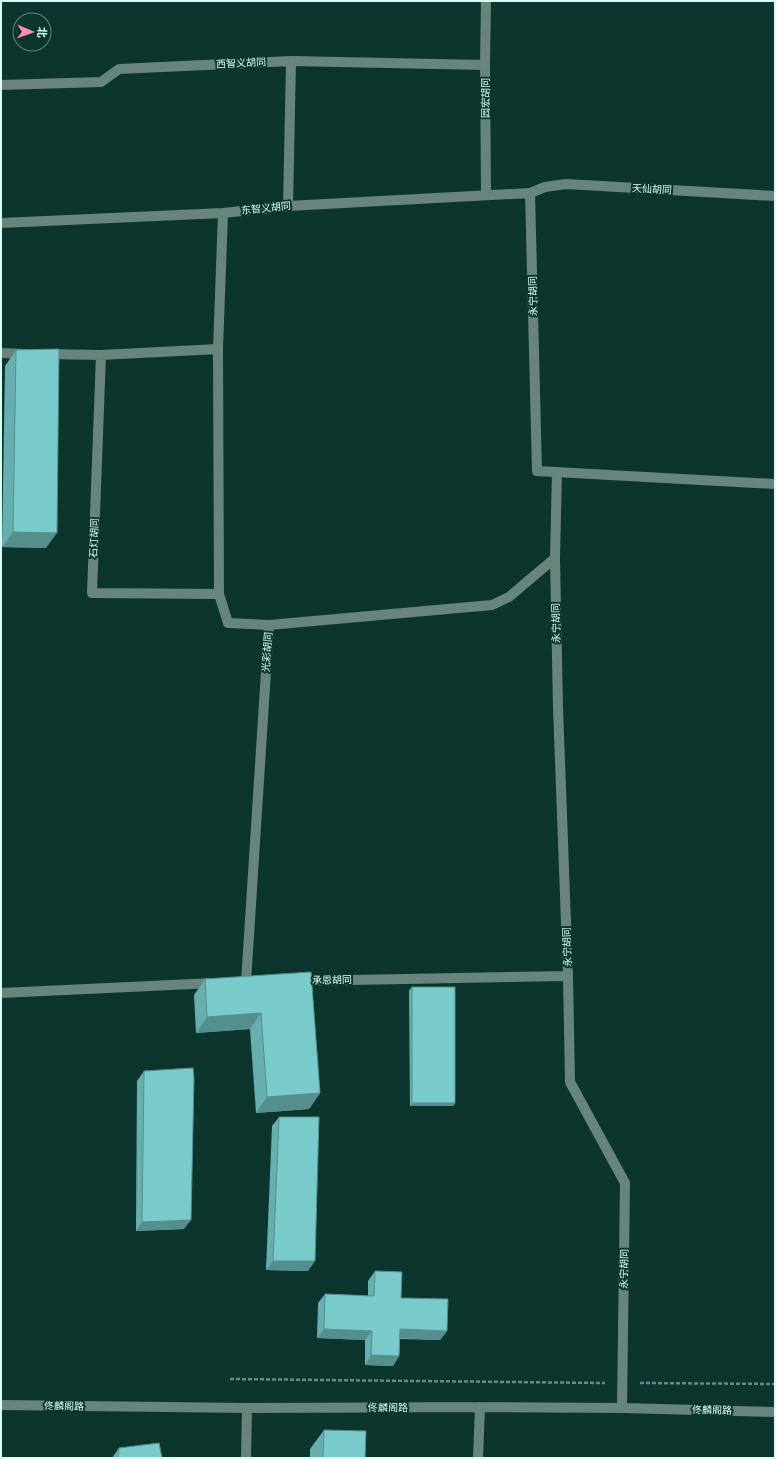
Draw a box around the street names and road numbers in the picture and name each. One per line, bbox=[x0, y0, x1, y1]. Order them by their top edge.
street label: 西智义胡同 bbox=[216, 55, 266, 71]
street label: 园宏胡同 bbox=[479, 78, 492, 118]
street label: 天仙胡同 bbox=[632, 181, 672, 197]
street label: 东智义胡同 bbox=[240, 199, 292, 217]
street label: 永宁胡同 bbox=[526, 276, 540, 316]
street label: 石灯胡同 bbox=[87, 518, 101, 558]
street label: 永宁胡同 bbox=[549, 603, 563, 643]
street label: 光彩胡同 bbox=[259, 632, 275, 672]
street label: 永宁胡同 bbox=[560, 927, 574, 967]
street label: 承恩胡同 bbox=[312, 973, 352, 987]
street label: 永宁胡同 bbox=[617, 1249, 631, 1289]
street label: 佟麟阁路 bbox=[43, 1399, 84, 1413]
street label: 佟麟阁路 bbox=[367, 1401, 408, 1414]
street label: 佟麟阁路 bbox=[691, 1403, 732, 1417]

